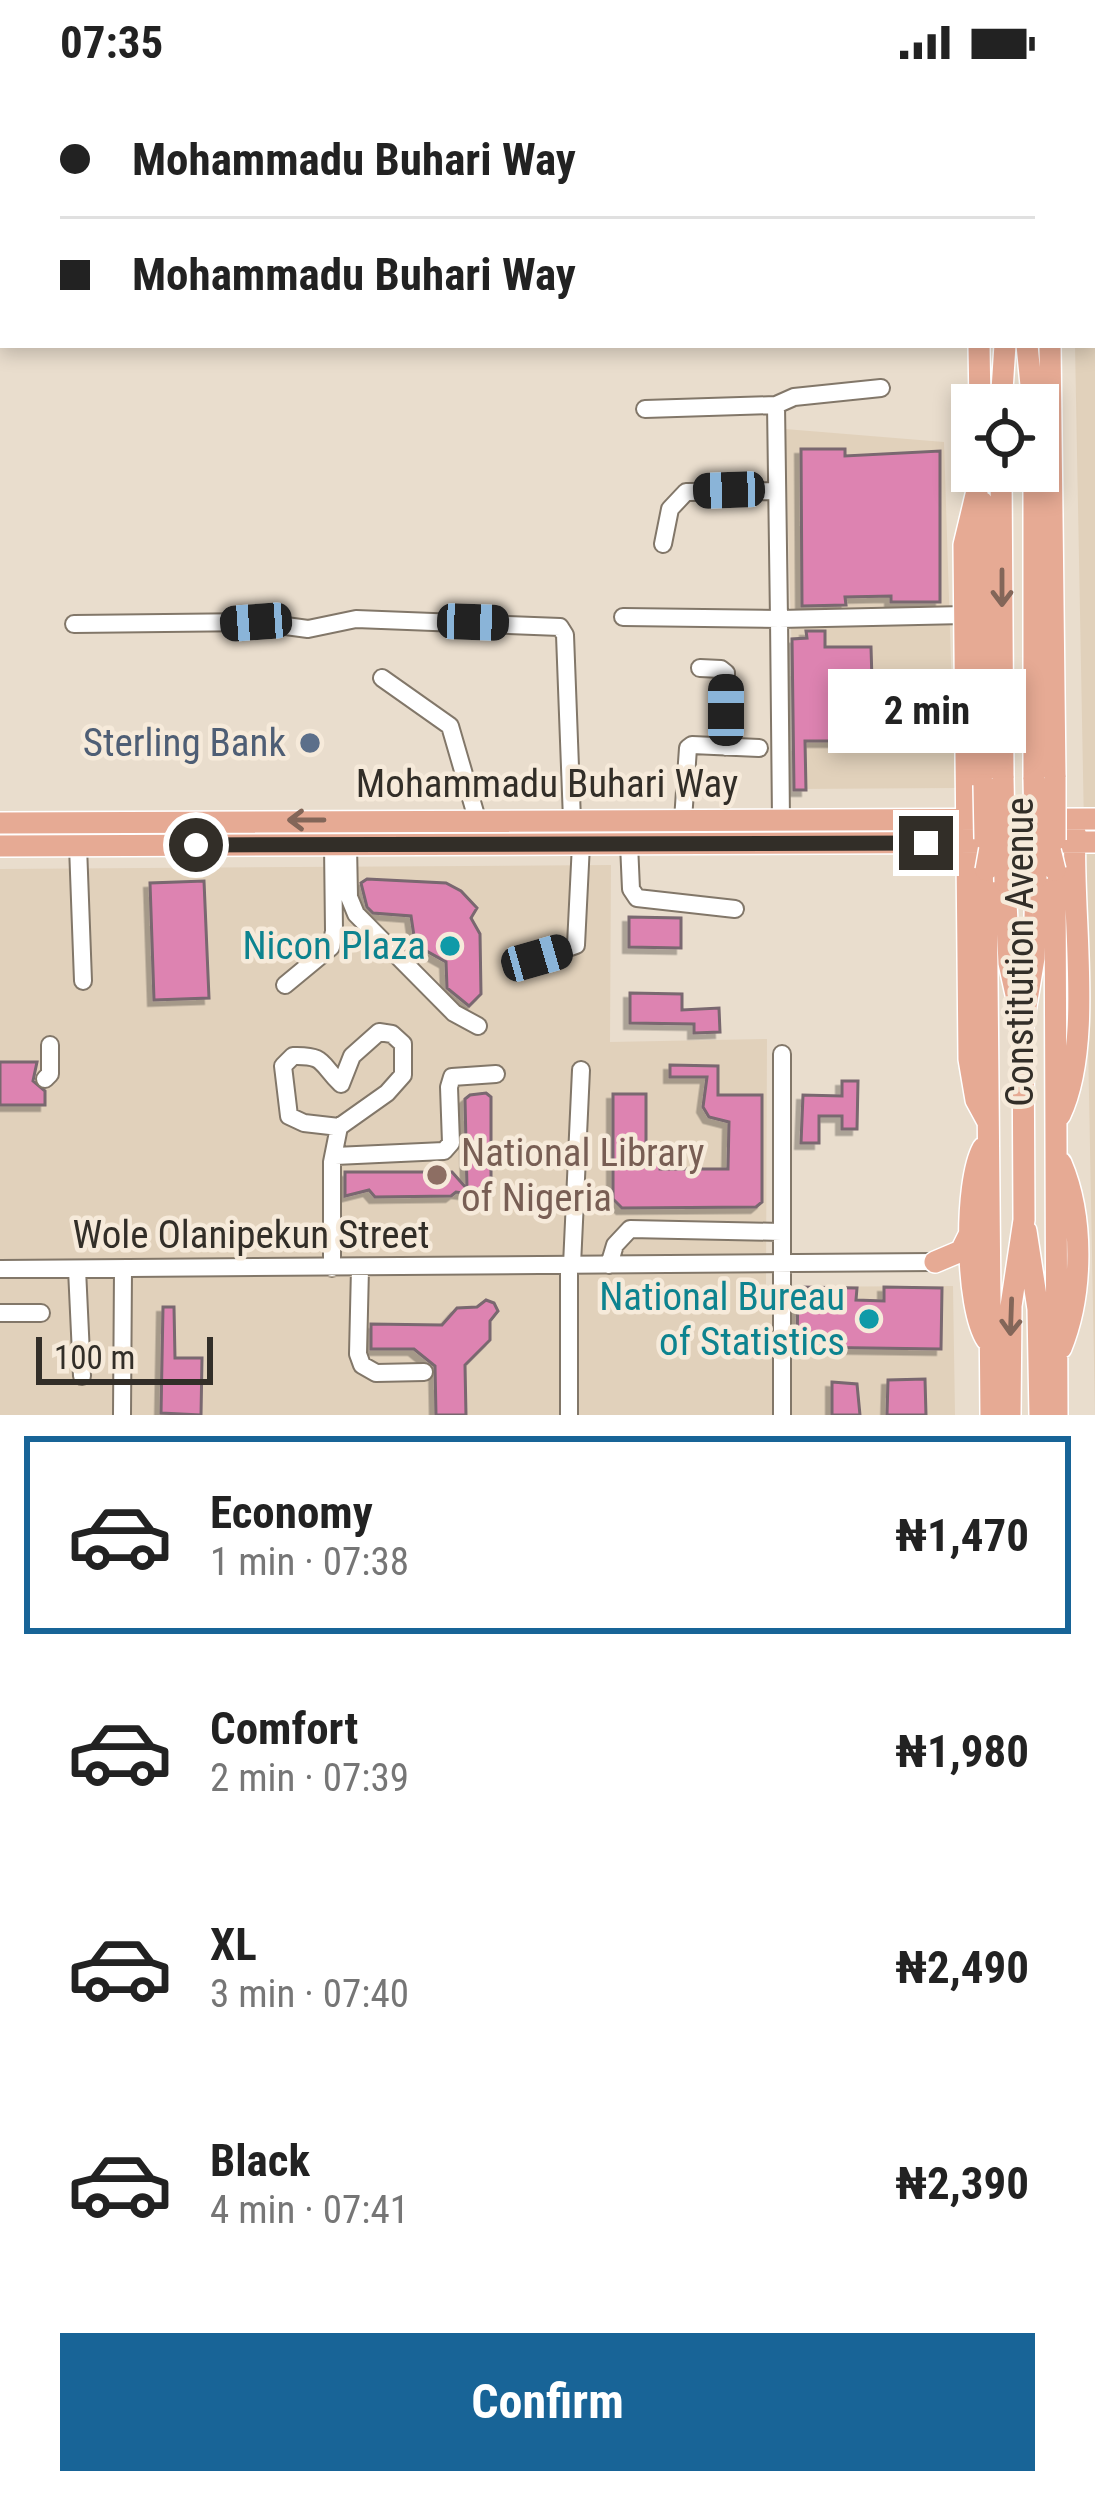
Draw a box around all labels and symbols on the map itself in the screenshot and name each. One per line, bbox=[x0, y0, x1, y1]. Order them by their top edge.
car bbox=[692, 471, 766, 509]
one-way arrow bbox=[991, 568, 1013, 607]
car bbox=[219, 602, 293, 642]
car bbox=[436, 603, 510, 641]
callout: 2 min bbox=[827, 669, 1025, 753]
car bbox=[708, 674, 744, 746]
place label: Sterling Bank bbox=[83, 720, 286, 766]
marker: Sterling Bank bbox=[297, 730, 323, 756]
street label: Mohammadu Buhari Way bbox=[356, 761, 738, 807]
street label: Constitution Avenue bbox=[997, 797, 1043, 1107]
one-way arrow bbox=[287, 809, 326, 831]
route end bbox=[899, 816, 953, 870]
route start bbox=[169, 818, 223, 872]
place label: Nicon Plaza bbox=[242, 923, 426, 969]
car bbox=[497, 931, 577, 985]
marker: Nicon Plaza bbox=[437, 933, 463, 959]
place label: National Library of Nigeria bbox=[461, 1130, 704, 1221]
marker: National Library of Nigeria bbox=[424, 1162, 450, 1188]
street label: Wole Olanipekun Street bbox=[73, 1212, 429, 1258]
place label: National Bureau of Statistics bbox=[599, 1274, 845, 1365]
one-way arrow bbox=[999, 1297, 1022, 1336]
marker: National Bureau of Statistics bbox=[856, 1306, 882, 1332]
scale bar bbox=[36, 1331, 213, 1384]

